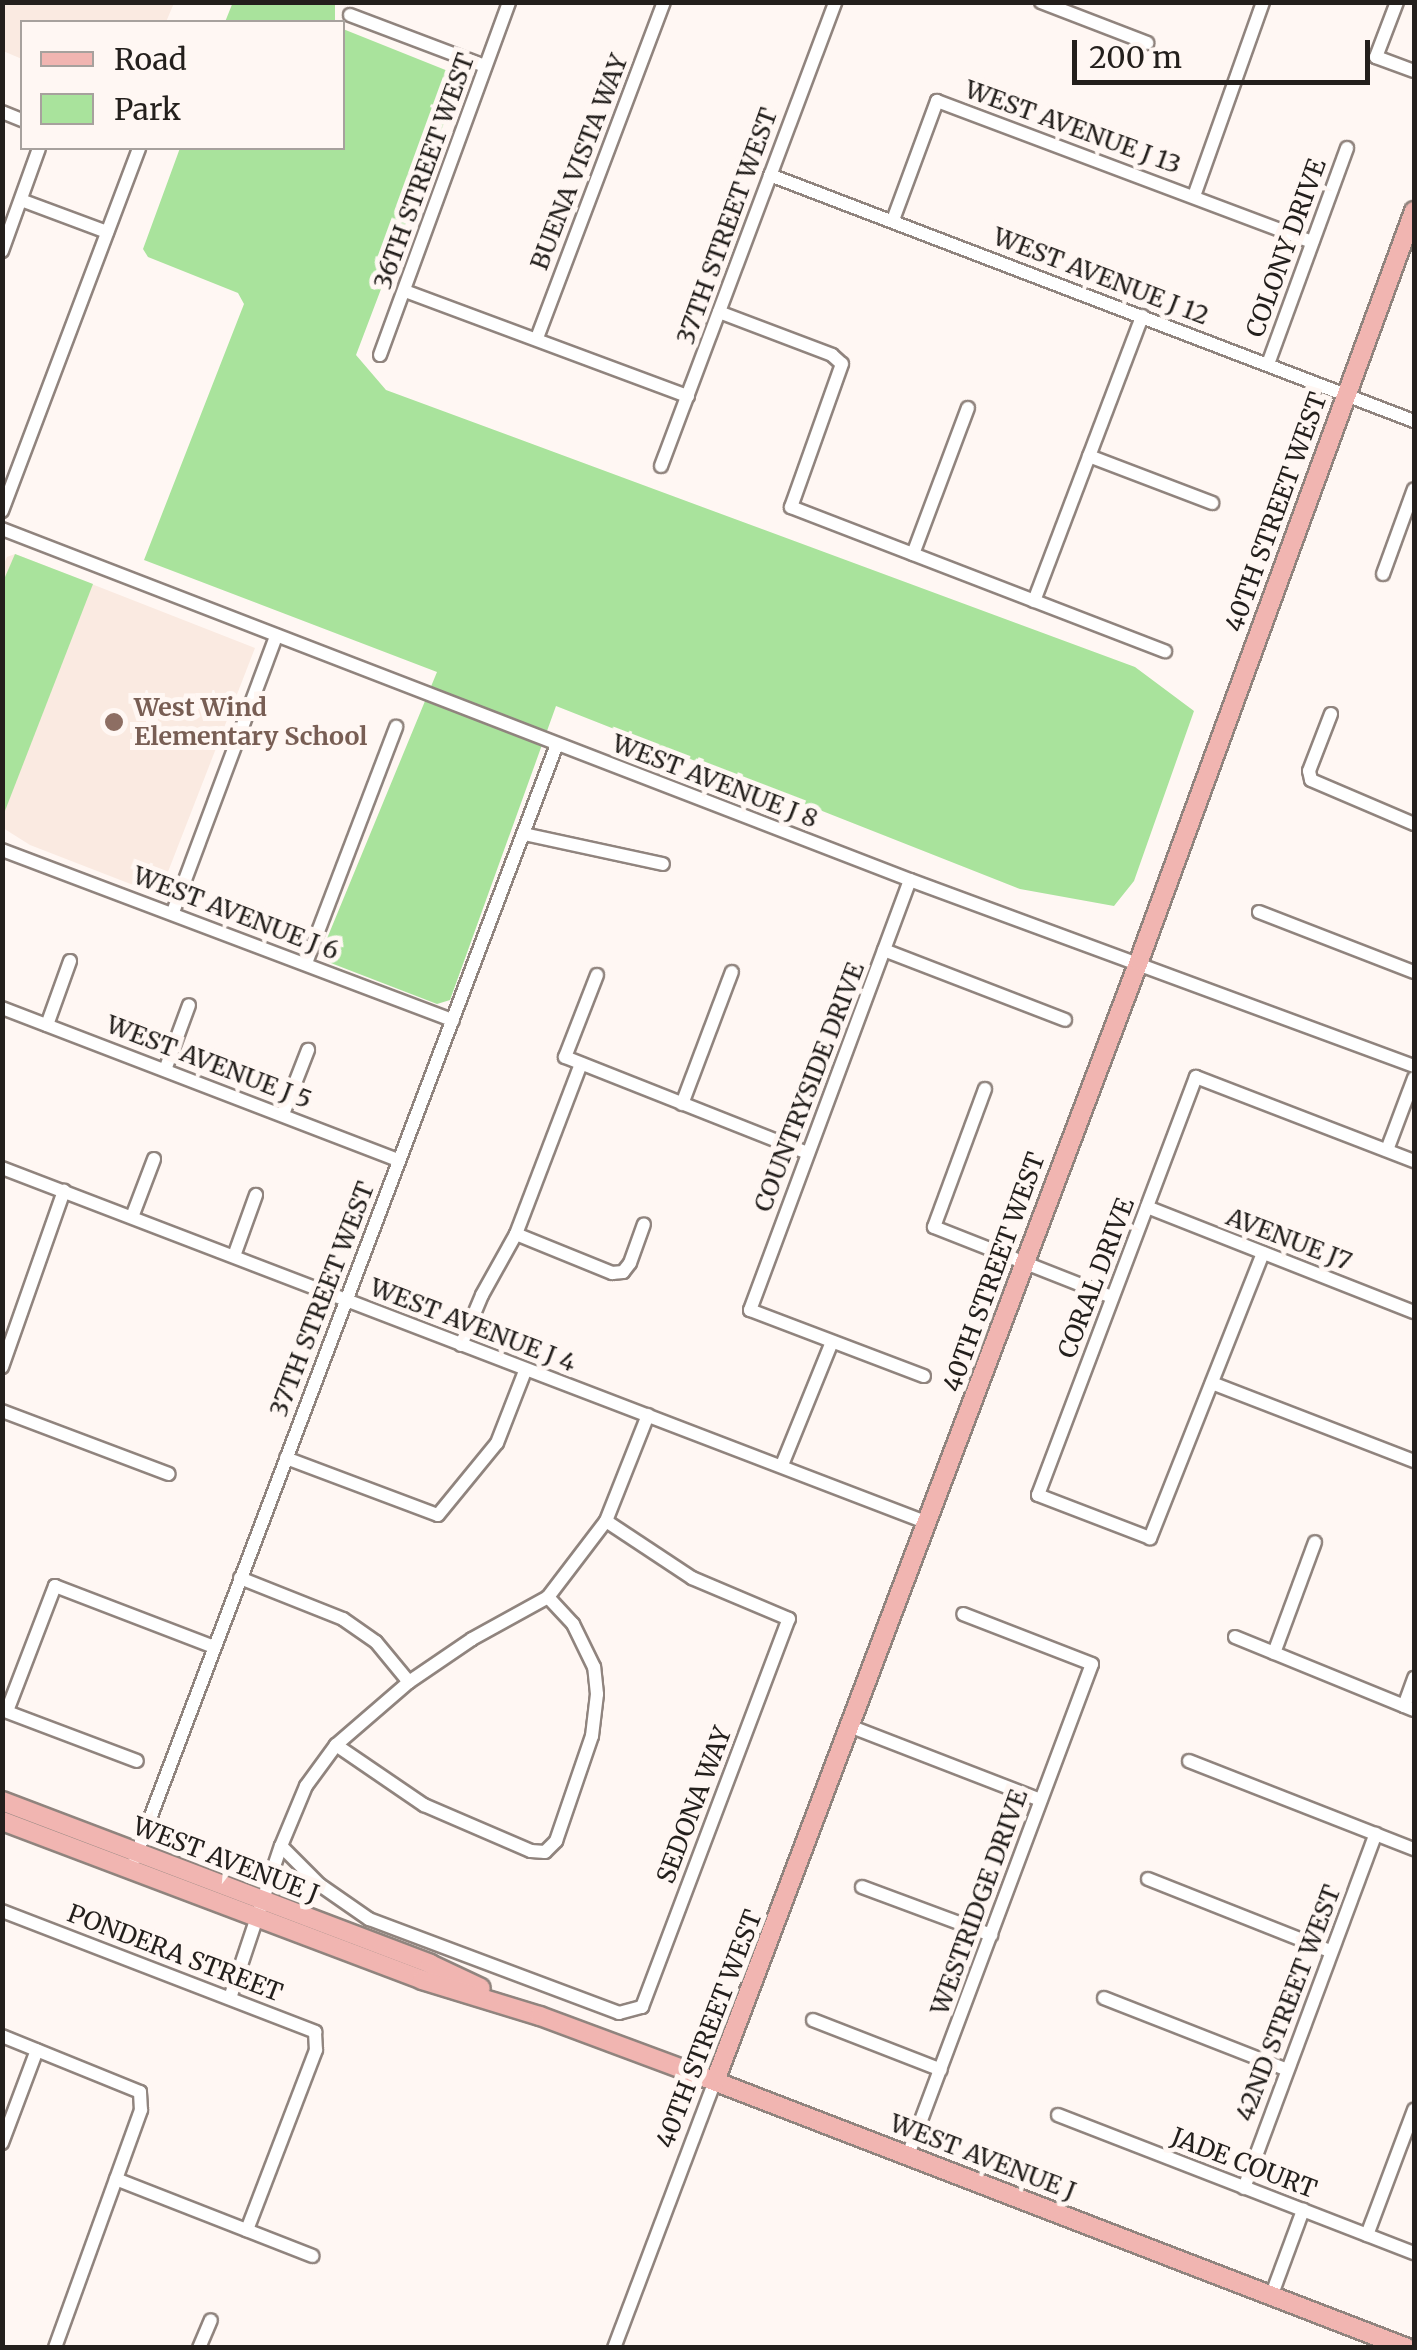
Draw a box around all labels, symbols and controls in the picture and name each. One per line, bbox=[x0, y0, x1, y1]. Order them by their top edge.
legend bbox=[20, 20, 345, 150]
scale bar bbox=[1077, 20, 1374, 82]
text: 200 m bbox=[1089, 38, 1182, 76]
text: Road bbox=[114, 40, 187, 78]
street label: 36TH STREET WEST bbox=[367, 49, 481, 293]
street label: BUENA VISTA WAY bbox=[524, 50, 634, 274]
street label: WEST AVENUE J 13 bbox=[961, 74, 1185, 180]
text: Park bbox=[114, 90, 181, 128]
street label: 37TH STREET WEST bbox=[670, 104, 784, 348]
street label: COLONY DRIVE bbox=[1240, 155, 1332, 341]
street label: WEST AVENUE J 12 bbox=[989, 221, 1213, 331]
street label: 40TH STREET WEST bbox=[1219, 388, 1333, 636]
place label: West Wind Elementary School bbox=[134, 693, 367, 752]
marker: West Wind Elementary School bbox=[103, 711, 125, 733]
street label: WEST AVENUE J 8 bbox=[608, 728, 822, 834]
street label: WEST AVENUE J 6 bbox=[129, 860, 343, 966]
street label: COUNTRYSIDE DRIVE bbox=[748, 958, 870, 1216]
street label: WEST AVENUE J 5 bbox=[102, 1009, 316, 1115]
street label: 40TH STREET WEST bbox=[937, 1148, 1051, 1396]
street label: 37TH STREET WEST bbox=[263, 1177, 381, 1421]
street label: CORAL DRIVE bbox=[1052, 1194, 1140, 1362]
street label: AVENUE J7 bbox=[1222, 1201, 1356, 1277]
street label: WEST AVENUE J 4 bbox=[366, 1272, 580, 1378]
street label: SEDONA WAY bbox=[650, 1722, 738, 1888]
street label: WESTRIDGE DRIVE bbox=[924, 1785, 1034, 2019]
street label: WEST AVENUE J bbox=[129, 1811, 323, 1909]
street label: 42ND STREET WEST bbox=[1229, 1881, 1347, 2125]
street label: PONDERA STREET bbox=[63, 1898, 287, 2008]
street label: 40TH STREET WEST bbox=[650, 1906, 768, 2152]
street label: WEST AVENUE J bbox=[886, 2108, 1080, 2206]
street label: JADE COURT bbox=[1167, 2122, 1321, 2204]

